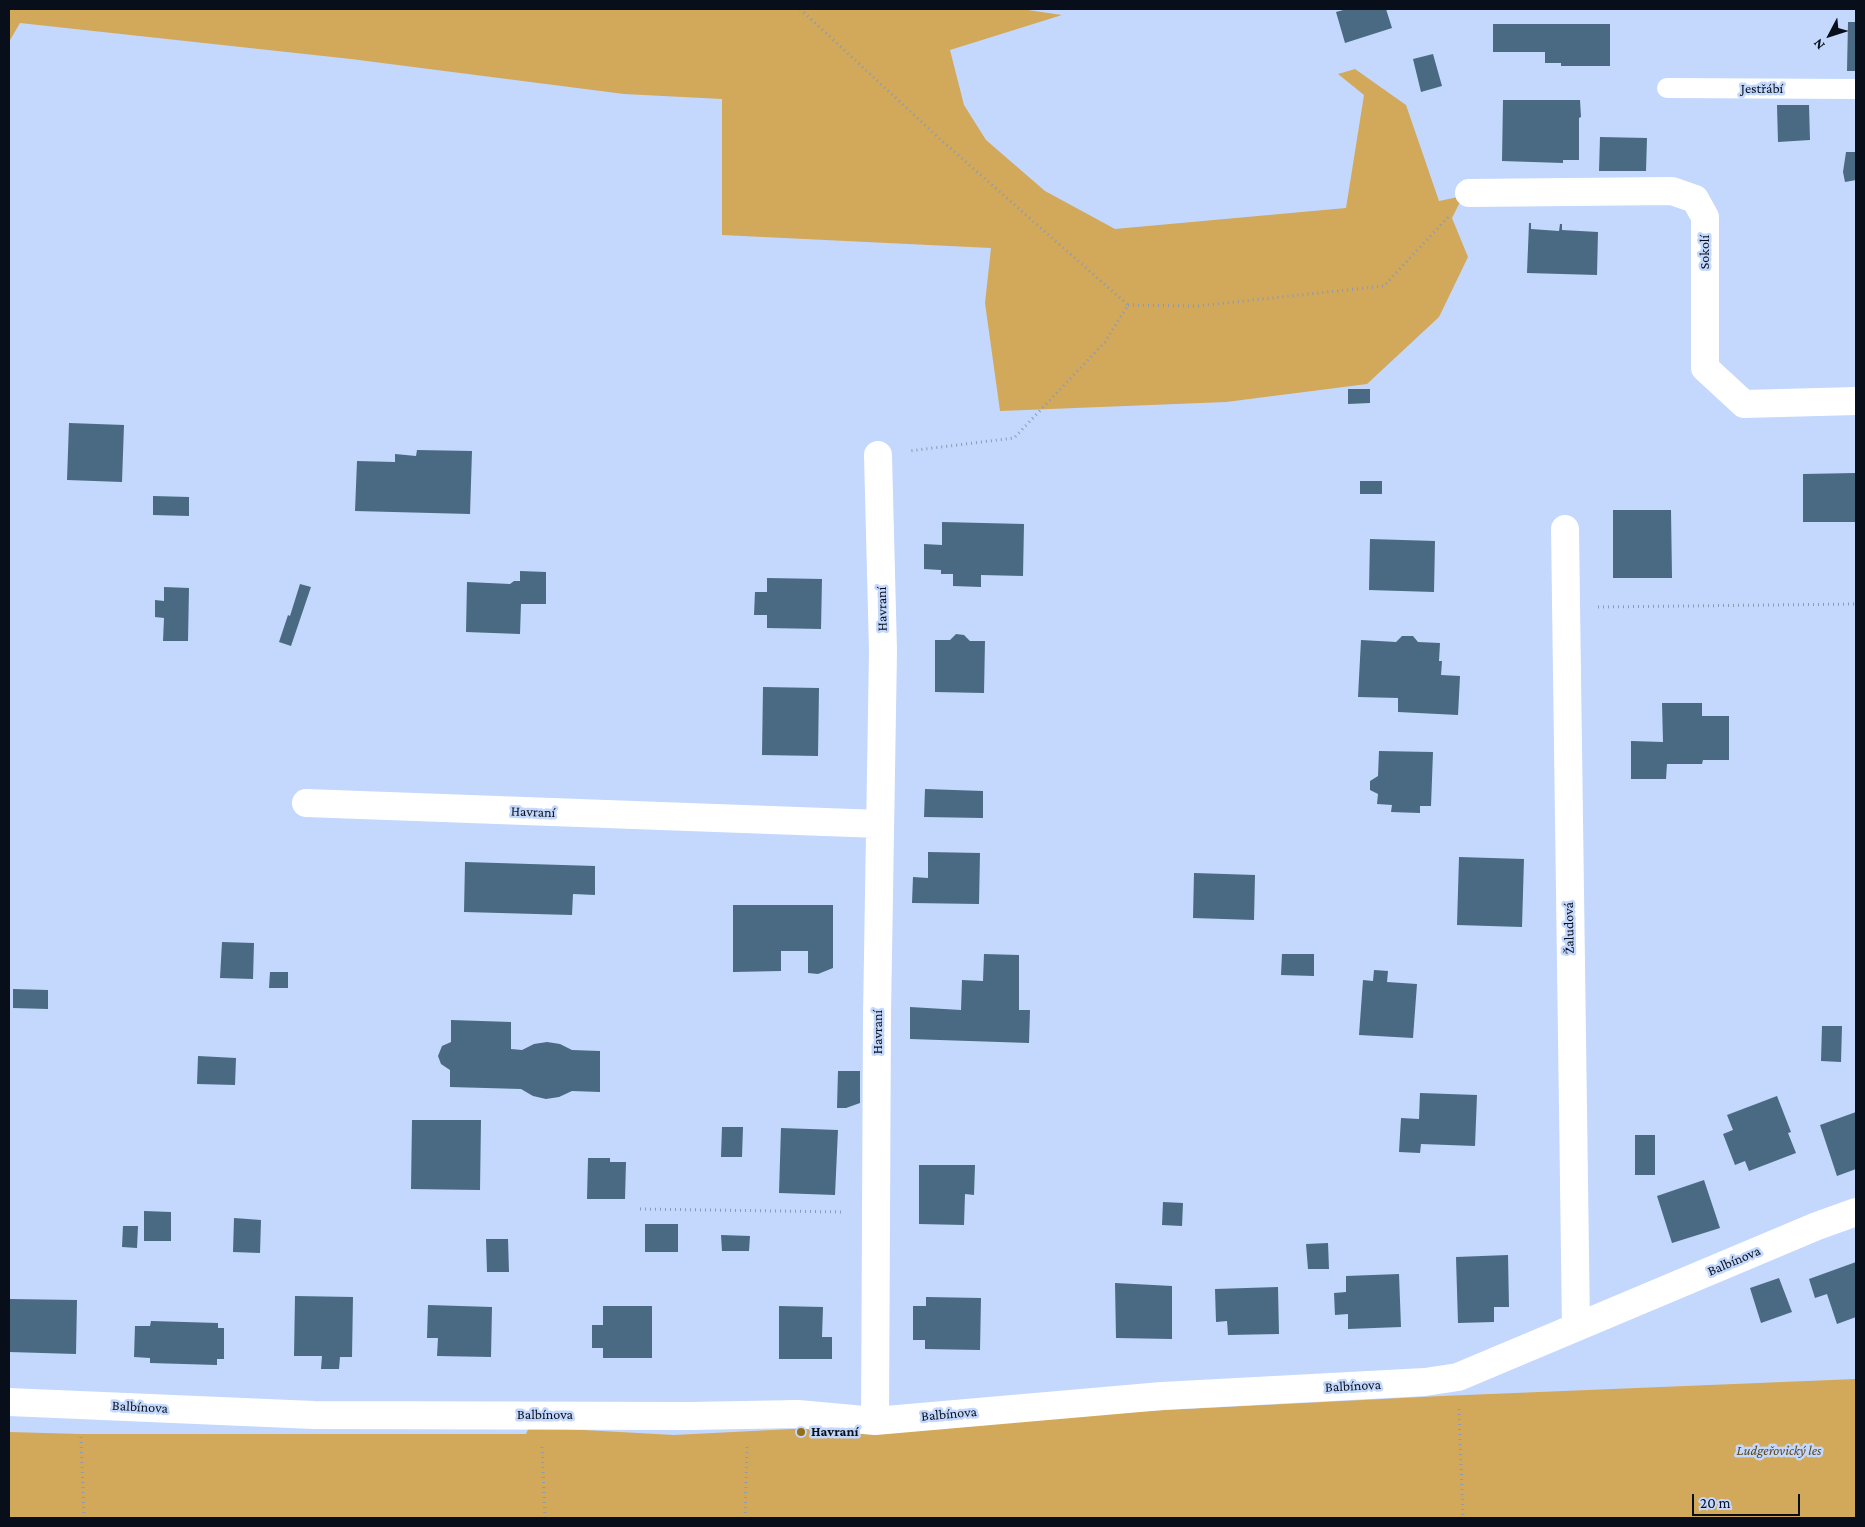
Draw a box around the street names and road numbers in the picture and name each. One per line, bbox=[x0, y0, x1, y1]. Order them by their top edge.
street label: Jestřábí bbox=[1741, 81, 1783, 97]
street label: Sokolí bbox=[1697, 235, 1713, 269]
street label: Havraní bbox=[873, 587, 891, 631]
street label: Havraní bbox=[510, 803, 556, 821]
street label: Žaludová bbox=[1560, 902, 1578, 954]
street label: Havraní bbox=[870, 1010, 886, 1054]
street label: Balbínova bbox=[1705, 1242, 1763, 1280]
street label: Balbínova bbox=[1325, 1376, 1381, 1396]
street label: Balbínova bbox=[112, 1397, 168, 1417]
street label: Balbínova bbox=[920, 1403, 978, 1425]
street label: Balbínova bbox=[517, 1407, 573, 1423]

